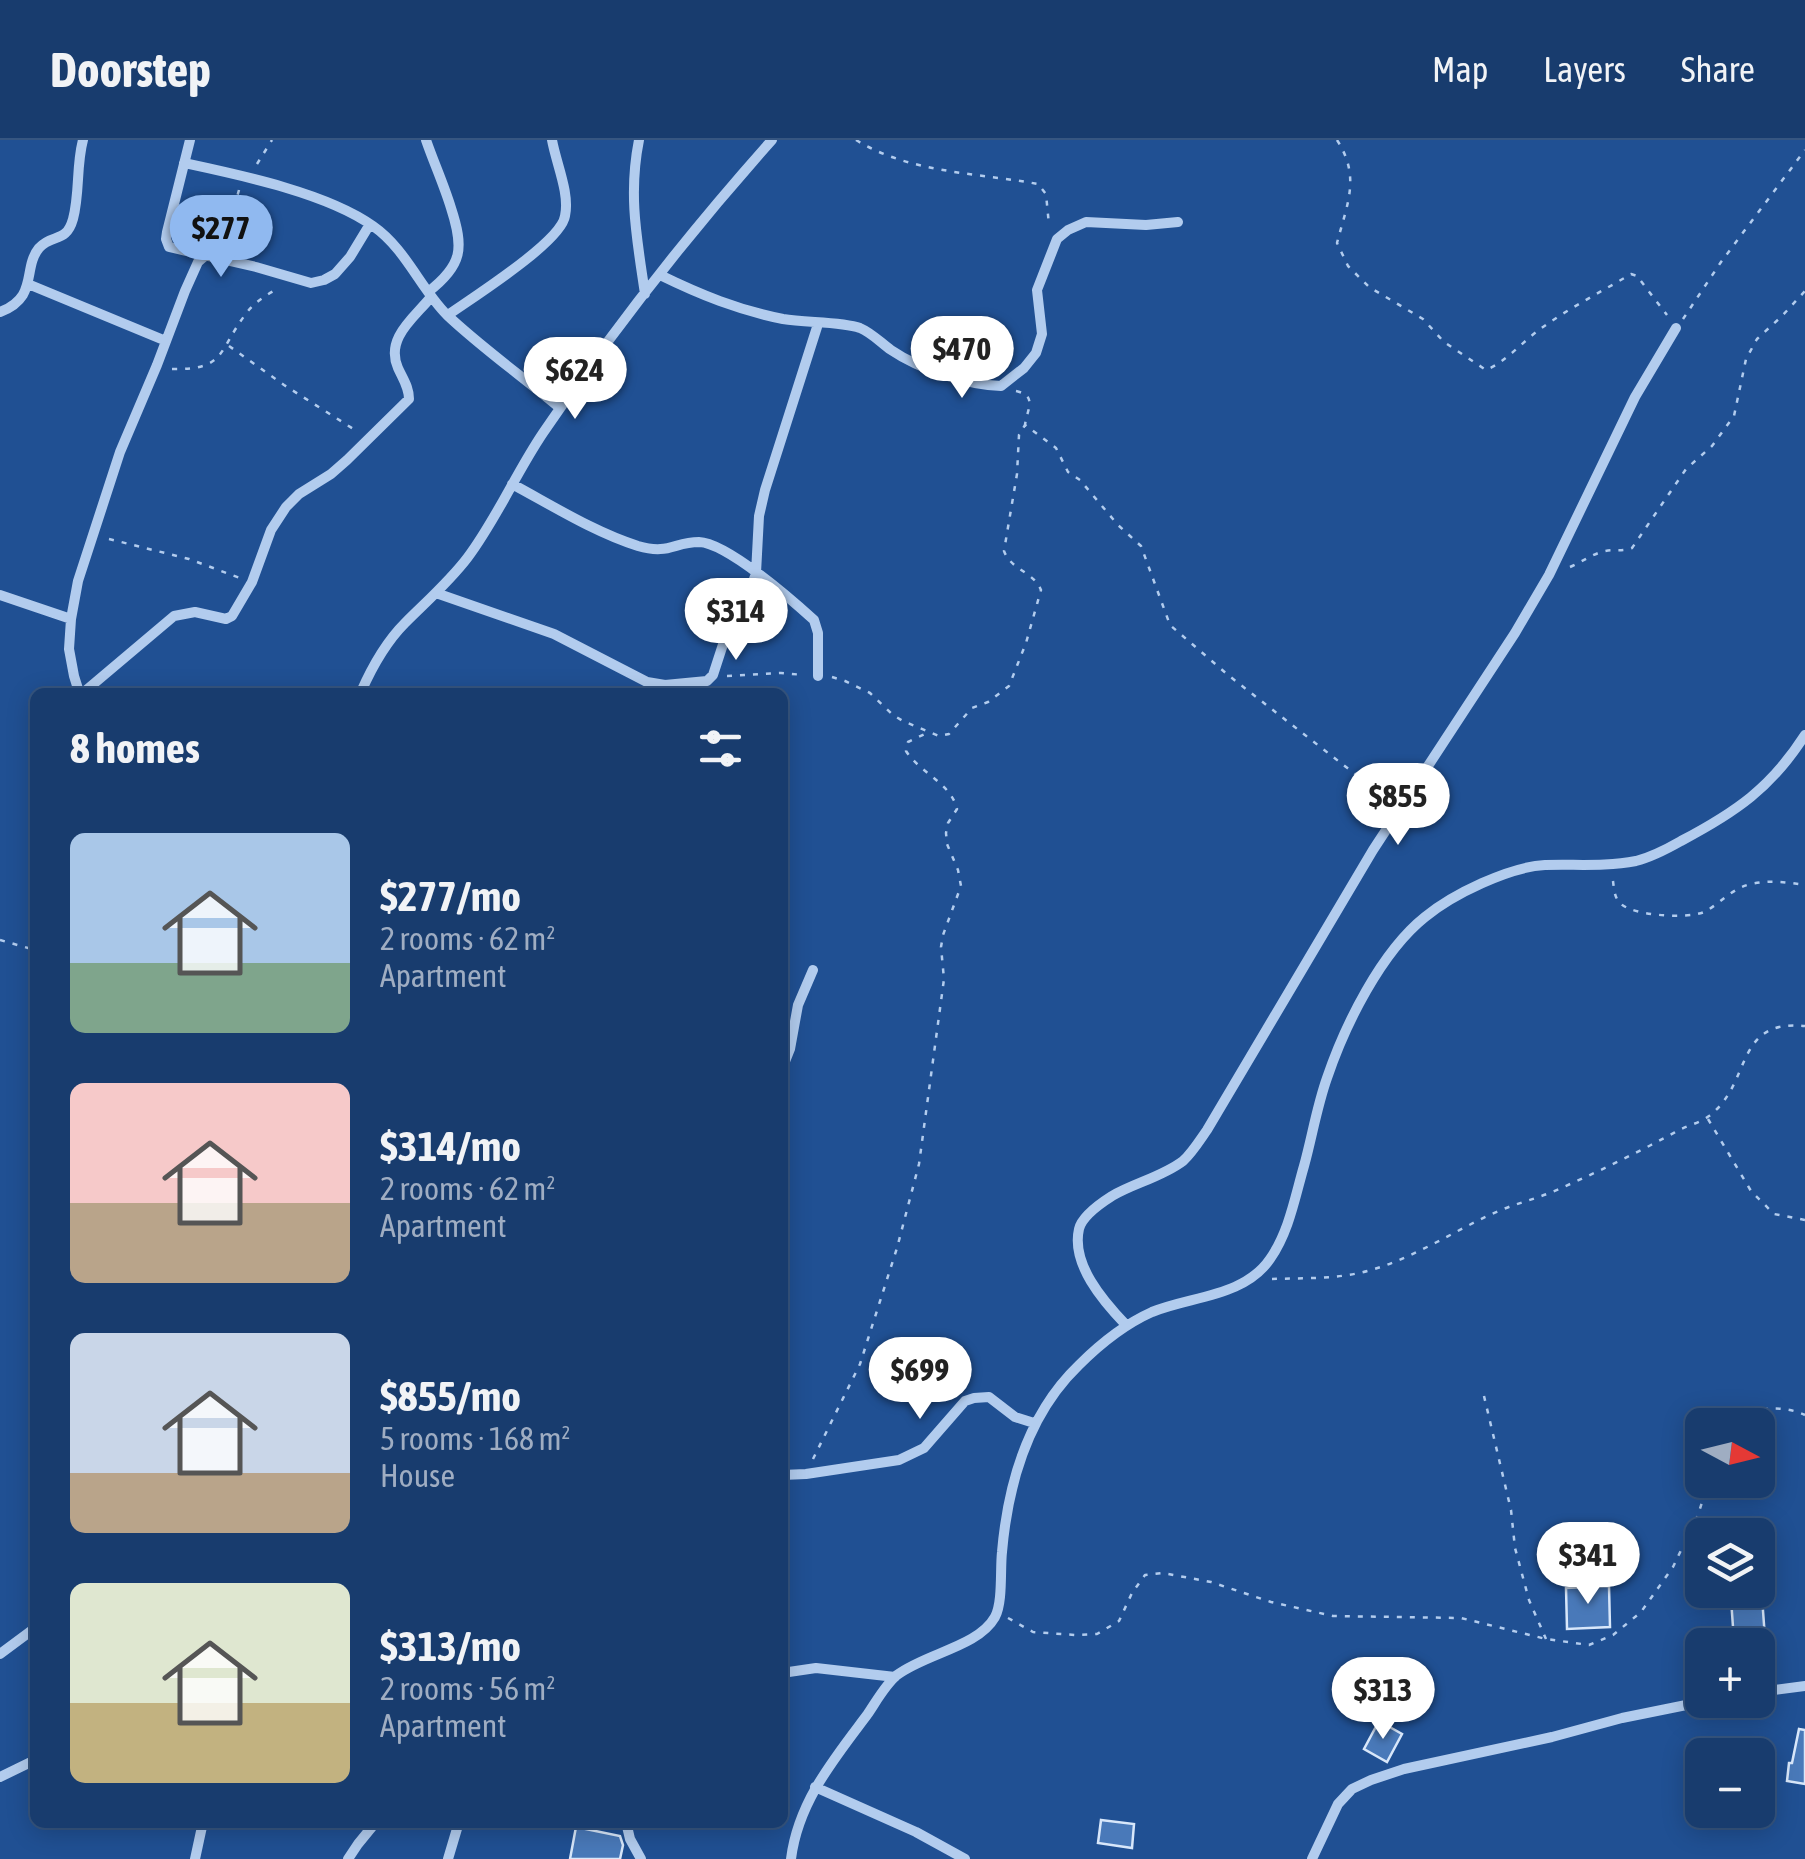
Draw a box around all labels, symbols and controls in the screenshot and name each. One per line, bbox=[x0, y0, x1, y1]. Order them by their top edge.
text: Doorstep bbox=[50, 42, 211, 97]
text: Map bbox=[1432, 49, 1488, 89]
text: Layers bbox=[1543, 49, 1626, 89]
text: Share bbox=[1681, 49, 1755, 89]
pin: $277 bbox=[162, 195, 280, 280]
text: $277 bbox=[192, 209, 250, 246]
pin: $470 bbox=[903, 316, 1021, 401]
text: $470 bbox=[933, 330, 991, 367]
pin: $624 bbox=[516, 337, 634, 422]
text: $624 bbox=[546, 351, 604, 388]
pin: $314 bbox=[677, 578, 795, 663]
text: $314 bbox=[707, 592, 765, 629]
icon: filters bbox=[693, 721, 748, 776]
text: 8 homes bbox=[70, 724, 200, 772]
pin: $855 bbox=[1339, 763, 1457, 848]
text: $855 bbox=[1369, 777, 1427, 814]
text: $277/mo bbox=[380, 872, 521, 920]
icon: home bbox=[150, 873, 270, 993]
text: 2 rooms · 62 m² bbox=[380, 920, 555, 957]
text: Apartment bbox=[380, 957, 506, 994]
text: $314/mo bbox=[380, 1122, 521, 1170]
icon: home bbox=[150, 1123, 270, 1243]
text: 2 rooms · 62 m² bbox=[380, 1170, 555, 1207]
text: Apartment bbox=[380, 1207, 506, 1244]
pin: $699 bbox=[861, 1337, 979, 1422]
text: $699 bbox=[891, 1351, 949, 1388]
text: $855/mo bbox=[380, 1372, 521, 1420]
icon: home bbox=[150, 1373, 270, 1493]
north arrow bbox=[1685, 1408, 1775, 1498]
map controls bbox=[1685, 1408, 1775, 1828]
text: 5 rooms · 168 m² bbox=[380, 1420, 570, 1457]
text: House bbox=[380, 1457, 455, 1494]
button: layers bbox=[1685, 1518, 1775, 1608]
pin: $341 bbox=[1529, 1522, 1647, 1607]
text: $341 bbox=[1559, 1536, 1617, 1573]
text: $313/mo bbox=[380, 1622, 521, 1670]
icon: home bbox=[150, 1623, 270, 1743]
button: + bbox=[1685, 1628, 1775, 1718]
pin: $313 bbox=[1324, 1657, 1442, 1742]
text: 2 rooms · 56 m² bbox=[380, 1670, 555, 1707]
text: $313 bbox=[1354, 1671, 1412, 1708]
text: Apartment bbox=[380, 1707, 506, 1744]
button: − bbox=[1685, 1738, 1775, 1828]

